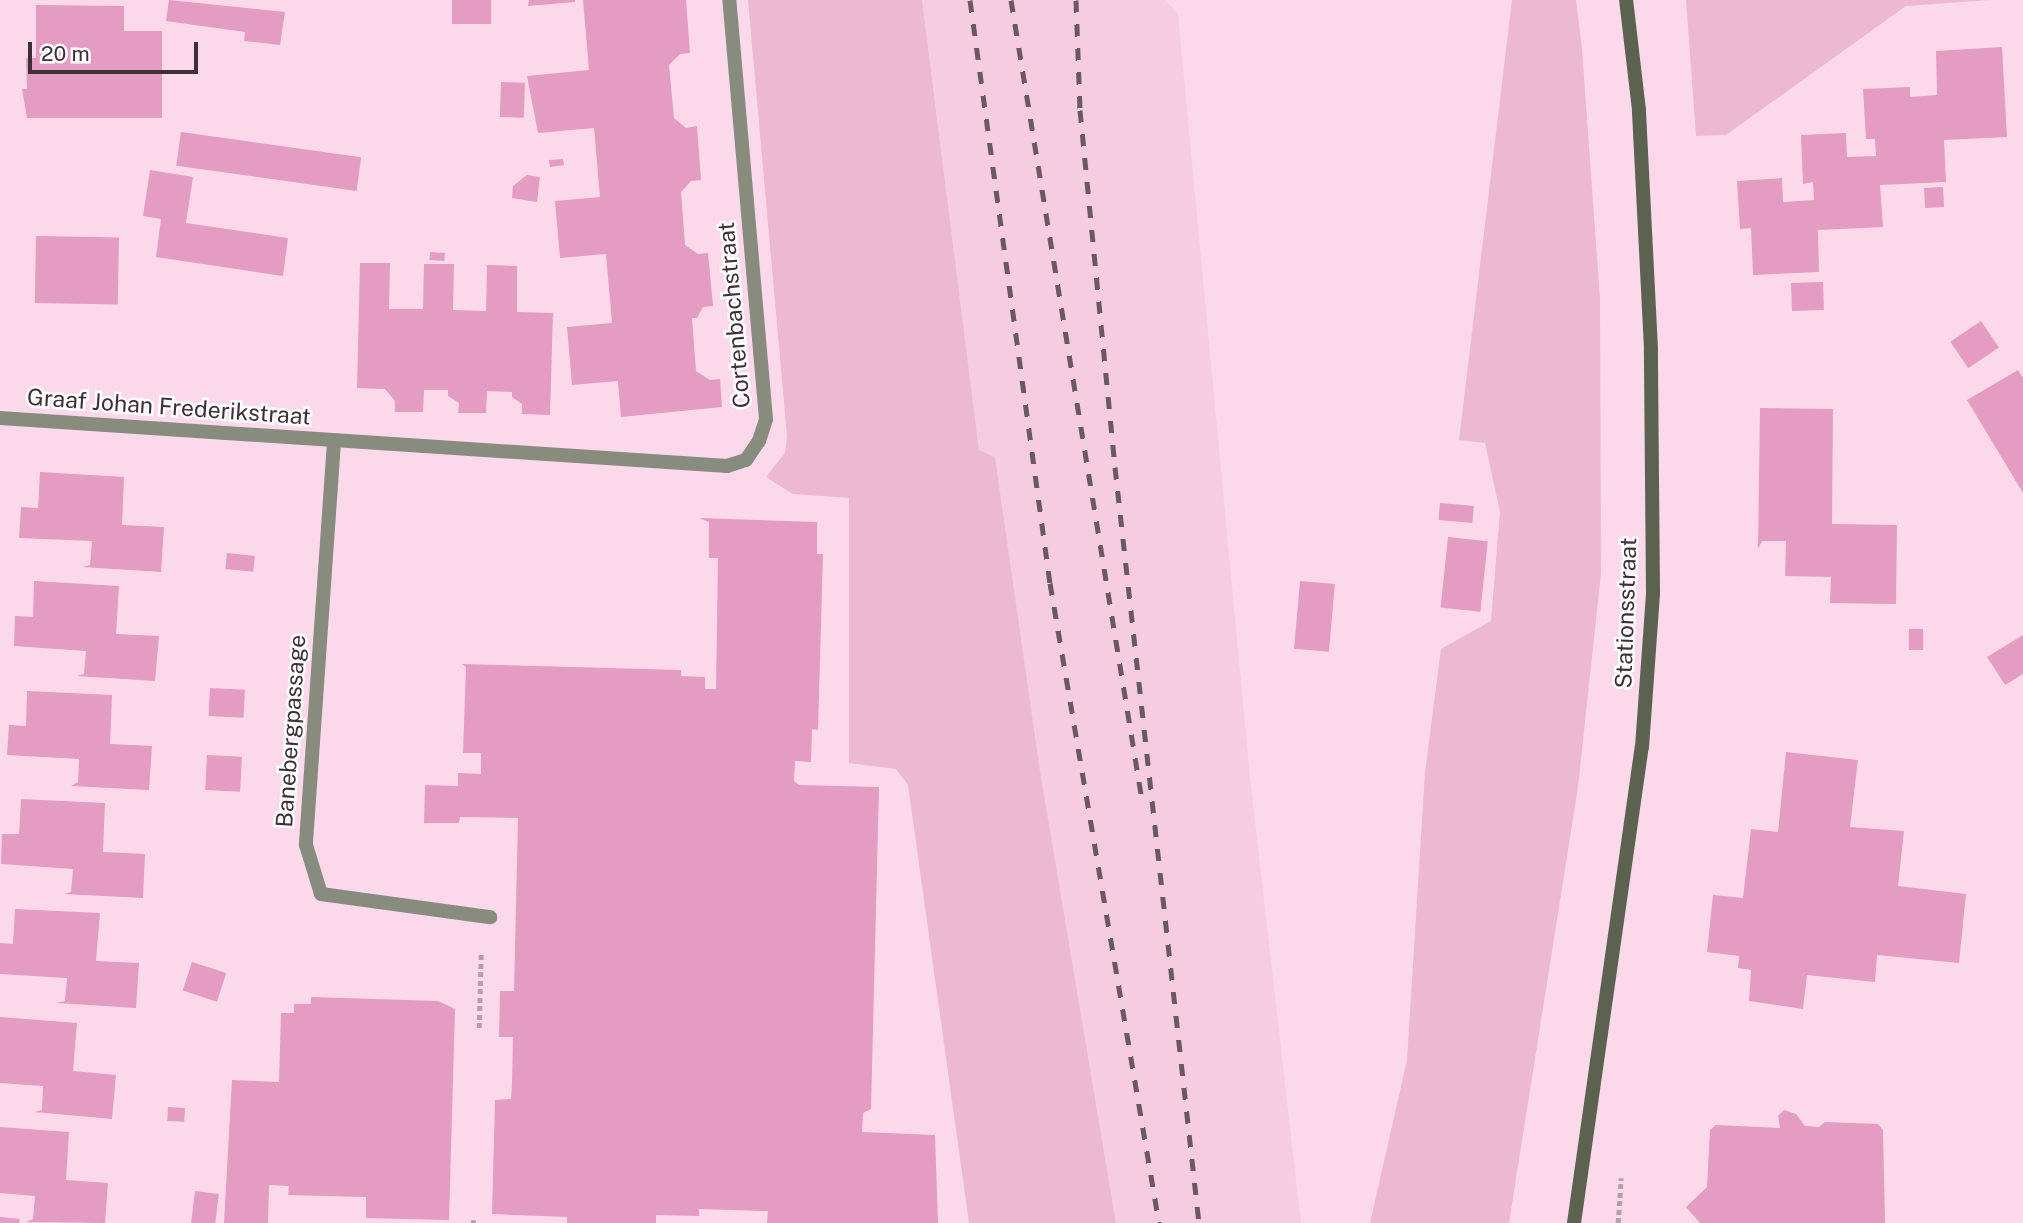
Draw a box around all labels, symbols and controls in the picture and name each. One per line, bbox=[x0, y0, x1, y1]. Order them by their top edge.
scale bar bbox=[32, 28, 201, 72]
text: 20 m bbox=[41, 41, 90, 66]
street label: Cortenbachstraat bbox=[712, 221, 756, 409]
street label: Graaf Johan Frederikstraat bbox=[26, 383, 312, 431]
street label: Stationsstraat bbox=[1610, 537, 1642, 689]
street label: Banebergpassage bbox=[270, 634, 312, 828]

